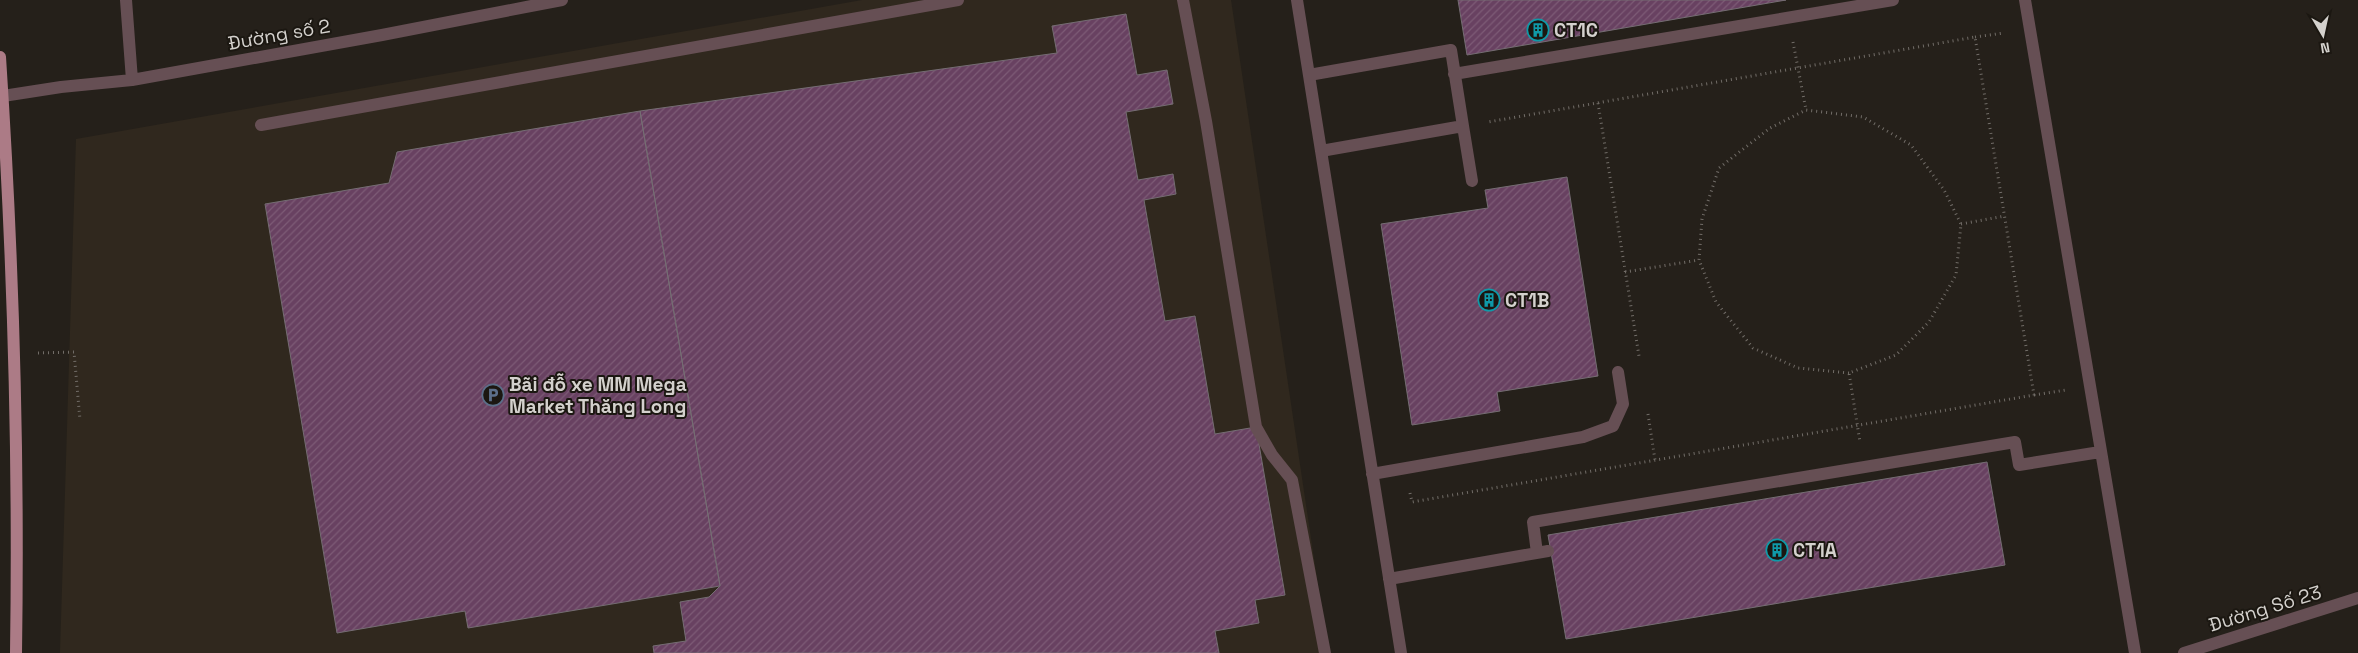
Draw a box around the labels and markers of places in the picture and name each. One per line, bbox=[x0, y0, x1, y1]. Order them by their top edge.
building icon: CT1C bbox=[1526, 18, 1550, 42]
place label: CT1C bbox=[1554, 18, 1598, 43]
building icon: CT1B bbox=[1477, 288, 1501, 312]
place label: CT1B bbox=[1505, 288, 1549, 313]
place label: Bãi đỗ xe MM Mega Market Thăng Long bbox=[509, 372, 687, 419]
parking icon: Bãi đỗ xe MM Mega Market Thăng Long bbox=[481, 383, 505, 407]
building icon: CT1A bbox=[1765, 538, 1789, 562]
place label: CT1A bbox=[1793, 538, 1837, 563]

